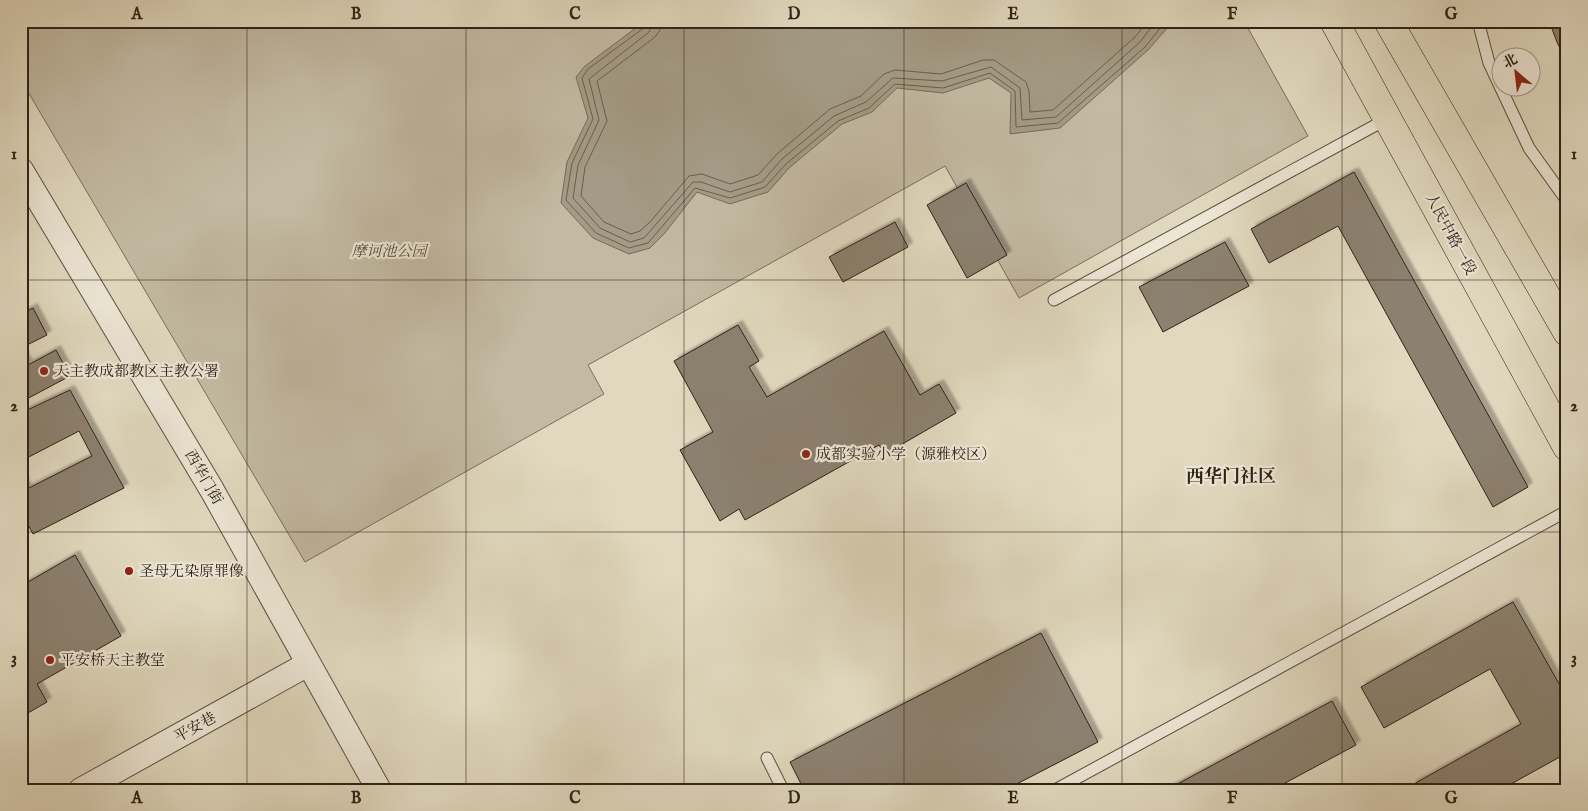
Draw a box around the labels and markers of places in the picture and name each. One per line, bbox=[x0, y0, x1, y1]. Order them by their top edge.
place label: 天主教成都教区主教公署 bbox=[54, 362, 219, 381]
marker: 天主教成都教区主教公署 bbox=[38, 365, 50, 377]
place label: 成都实验小学（源雅校区） bbox=[816, 445, 996, 464]
marker: 成都实验小学（源雅校区） bbox=[800, 448, 812, 460]
place label: 圣母无染原罪像 bbox=[139, 562, 244, 581]
marker: 圣母无染原罪像 bbox=[123, 565, 135, 577]
place label: 平安桥天主教堂 bbox=[60, 651, 165, 670]
marker: 平安桥天主教堂 bbox=[44, 654, 56, 666]

